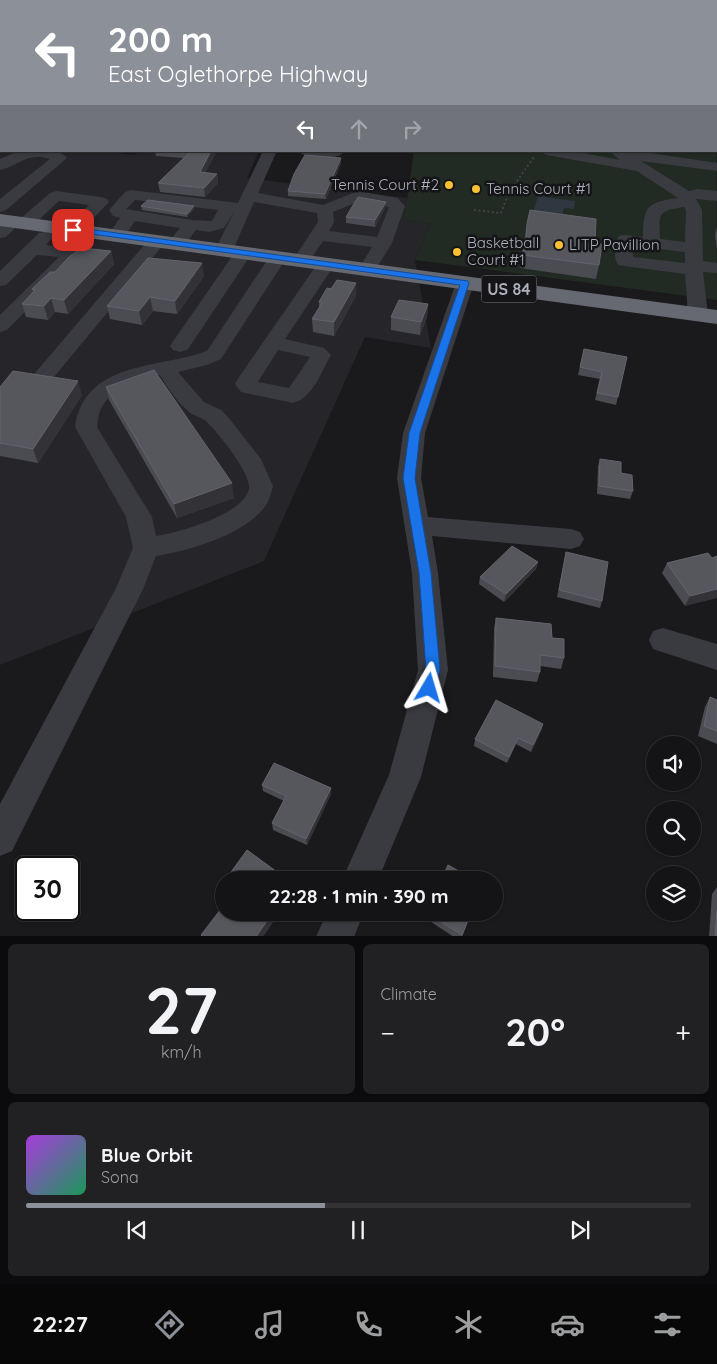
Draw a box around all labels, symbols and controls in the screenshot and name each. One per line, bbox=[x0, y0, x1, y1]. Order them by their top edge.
text: 200 m bbox=[108, 17, 213, 61]
icon: left bbox=[25, 20, 90, 85]
text: East Oglethorpe Highway bbox=[108, 60, 368, 88]
icon: left bbox=[292, 115, 320, 143]
icon: ahead bbox=[345, 115, 373, 143]
icon: right bbox=[398, 115, 426, 143]
place label: Tennis Court #2 bbox=[331, 175, 439, 194]
marker: Tennis Court #2 bbox=[443, 179, 455, 191]
place label: Tennis Court #1 bbox=[486, 179, 591, 198]
marker: Tennis Court #1 bbox=[470, 183, 482, 195]
pin bbox=[52, 209, 94, 251]
icon: arrive bbox=[59, 216, 87, 244]
place label: Basketball Court #1 bbox=[467, 233, 539, 269]
place label: LITP Pavillion bbox=[569, 235, 660, 254]
marker: LITP Pavillion bbox=[553, 239, 565, 251]
marker: Basketball Court #1 bbox=[451, 246, 463, 258]
road number: US 84 bbox=[482, 276, 536, 302]
position arrow bbox=[402, 661, 454, 713]
map controls bbox=[646, 736, 701, 921]
button: sound bbox=[646, 736, 701, 791]
button: search bbox=[646, 801, 701, 856]
speed limit sign: 30 bbox=[15, 856, 80, 921]
button: layers bbox=[646, 866, 701, 921]
text: 22:28 · 1 min · 390 m bbox=[269, 884, 449, 908]
text: 27 bbox=[145, 969, 218, 1050]
text: Climate bbox=[381, 984, 437, 1004]
text: 20° bbox=[505, 1008, 565, 1056]
text: − bbox=[381, 1015, 395, 1050]
text: + bbox=[675, 1015, 691, 1050]
text: km/h bbox=[161, 1042, 202, 1062]
text: Blue Orbit bbox=[101, 1143, 193, 1167]
text: Sona bbox=[101, 1167, 139, 1187]
icon: previous bbox=[123, 1216, 151, 1244]
icon: pause bbox=[344, 1216, 372, 1244]
icon: next bbox=[566, 1216, 594, 1244]
icon: directions bbox=[152, 1307, 187, 1342]
icon: music bbox=[252, 1307, 287, 1342]
icon: phone bbox=[351, 1307, 386, 1342]
icon: climate bbox=[451, 1307, 486, 1342]
icon: car bbox=[550, 1307, 585, 1342]
icon: filters bbox=[650, 1307, 685, 1342]
text: 22:27 bbox=[32, 1310, 88, 1338]

